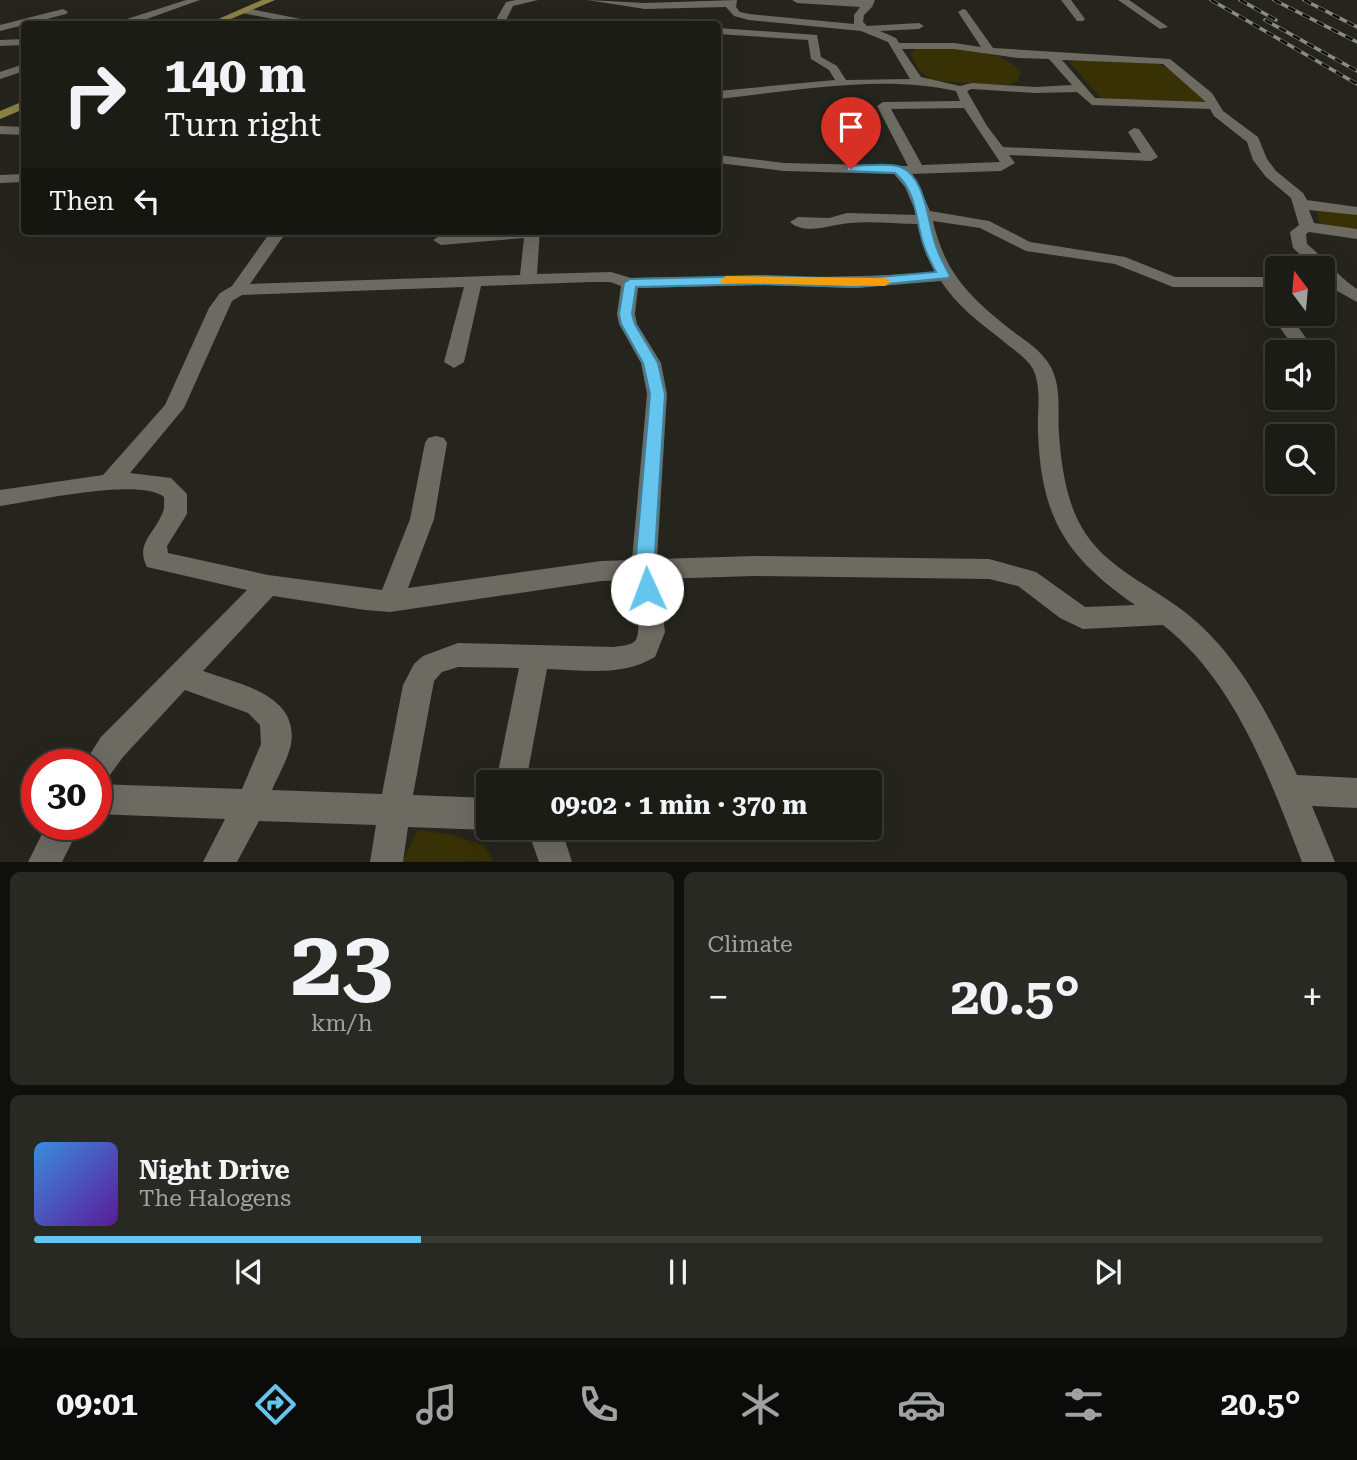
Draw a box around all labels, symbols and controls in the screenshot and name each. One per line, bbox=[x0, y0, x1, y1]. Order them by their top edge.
text: 140 m bbox=[164, 47, 306, 104]
icon: right bbox=[49, 49, 140, 140]
pin bbox=[821, 97, 881, 169]
text: Turn right bbox=[164, 106, 321, 144]
icon: arrive bbox=[832, 108, 870, 146]
icon: left bbox=[128, 182, 166, 220]
text: Then bbox=[49, 186, 114, 216]
north arrow bbox=[1265, 256, 1335, 326]
map controls bbox=[1265, 256, 1335, 494]
button: sound bbox=[1265, 340, 1335, 410]
button: search bbox=[1265, 424, 1335, 494]
position arrow bbox=[610, 552, 684, 626]
speed limit sign: 30 bbox=[21, 749, 112, 840]
text: 09:02 · 1 min · 370 m bbox=[551, 790, 807, 820]
text: 23 bbox=[291, 911, 393, 1017]
text: Climate bbox=[708, 931, 793, 958]
text: 20.5° bbox=[950, 966, 1080, 1027]
text: − bbox=[708, 975, 729, 1019]
text: + bbox=[1302, 975, 1323, 1019]
text: km/h bbox=[311, 1010, 373, 1037]
text: Night Drive bbox=[139, 1155, 290, 1185]
text: The Halogens bbox=[139, 1185, 291, 1212]
icon: previous bbox=[230, 1253, 268, 1291]
icon: pause bbox=[659, 1253, 697, 1291]
icon: next bbox=[1089, 1253, 1127, 1291]
icon: directions bbox=[251, 1380, 300, 1429]
icon: music bbox=[412, 1380, 461, 1429]
icon: phone bbox=[574, 1380, 623, 1429]
icon: climate bbox=[736, 1380, 785, 1429]
icon: car bbox=[897, 1380, 946, 1429]
icon: filters bbox=[1059, 1380, 1108, 1429]
text: 09:01 bbox=[56, 1385, 138, 1423]
text: 20.5° bbox=[1221, 1385, 1301, 1423]

